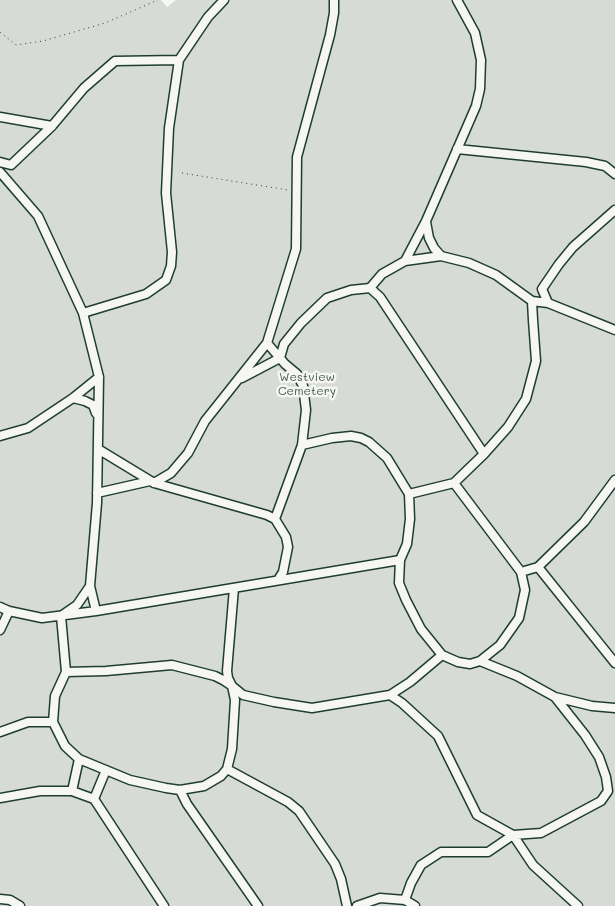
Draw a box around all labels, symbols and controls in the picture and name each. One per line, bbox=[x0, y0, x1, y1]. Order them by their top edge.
park label: Westview Cemetery bbox=[278, 370, 336, 398]

